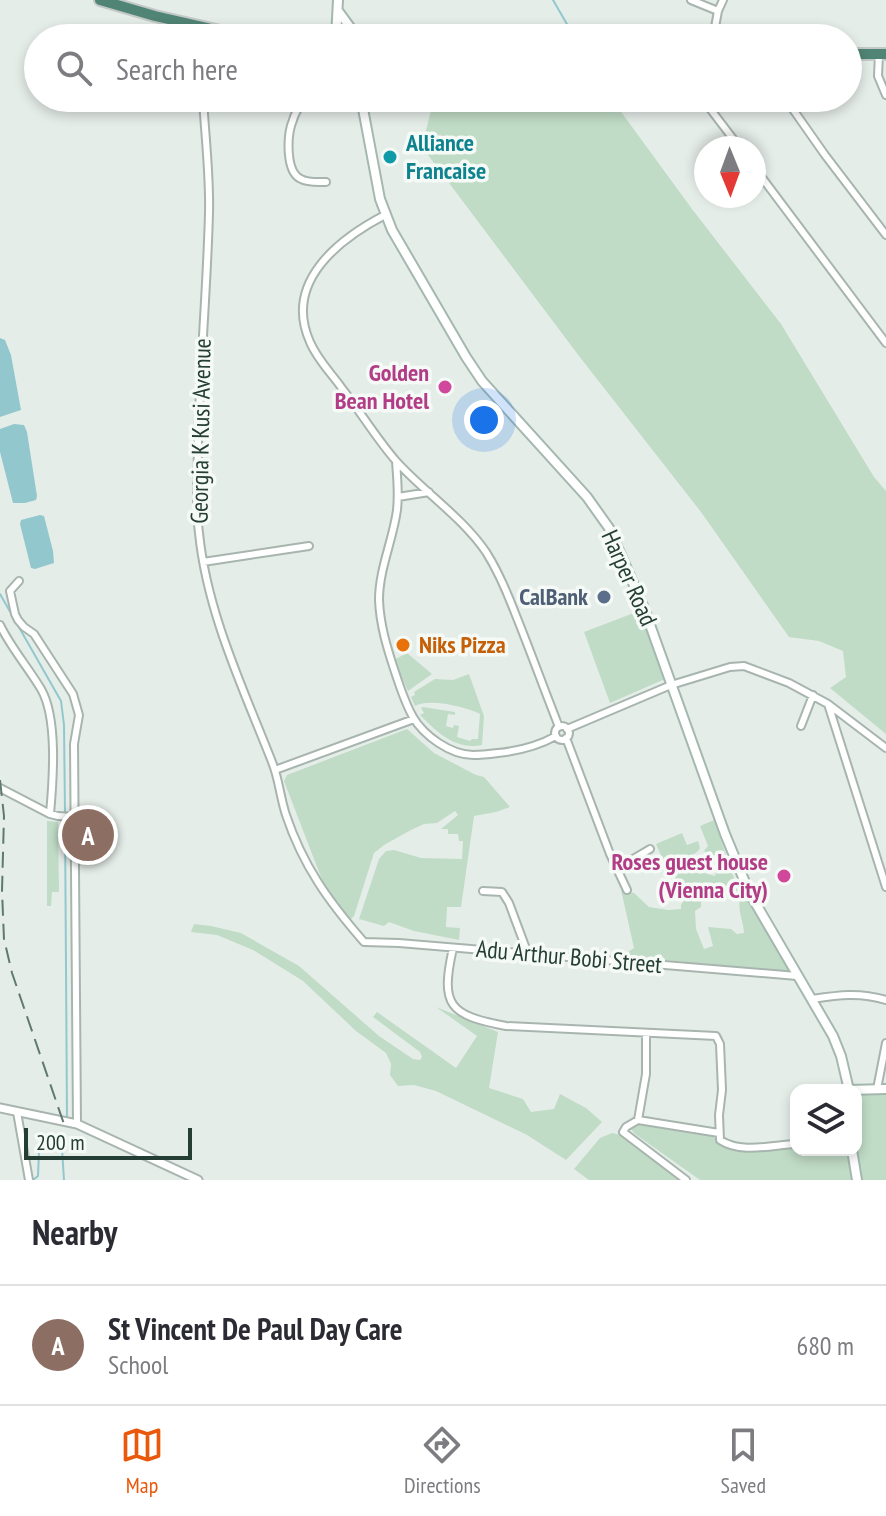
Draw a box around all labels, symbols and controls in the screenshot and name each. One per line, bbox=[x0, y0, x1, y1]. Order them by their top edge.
search box bbox=[24, 24, 862, 112]
icon: search bbox=[52, 46, 96, 90]
text: Search here bbox=[116, 49, 238, 88]
place label: Alliance Francaise bbox=[405, 127, 486, 186]
north arrow bbox=[694, 136, 766, 208]
marker: Alliance Francaise bbox=[381, 148, 399, 166]
street label: Georgia K Kusi Avenue bbox=[183, 338, 218, 524]
place label: Golden Bean Hotel bbox=[335, 357, 429, 416]
marker: Golden Bean Hotel bbox=[436, 378, 454, 396]
your location bbox=[464, 400, 504, 440]
street label: Harper Road bbox=[595, 525, 664, 631]
place label: CalBank bbox=[519, 581, 588, 612]
marker: CalBank bbox=[595, 588, 613, 606]
place label: Niks Pizza bbox=[419, 629, 506, 660]
marker: Niks Pizza bbox=[394, 636, 412, 654]
pin: A bbox=[62, 805, 114, 865]
place label: Roses guest house (Vienna City) bbox=[611, 846, 768, 905]
marker: Roses guest house (Vienna City) bbox=[775, 867, 793, 885]
street label: Adu Arthur Bobi Street bbox=[475, 933, 664, 980]
map controls bbox=[790, 1084, 862, 1156]
button: layers bbox=[790, 1084, 862, 1156]
scale bar bbox=[24, 1124, 192, 1160]
text: 200 m bbox=[36, 1128, 85, 1156]
text: Nearby bbox=[32, 1210, 117, 1254]
text: St Vincent De Paul Day Care bbox=[108, 1309, 403, 1348]
text: A bbox=[51, 1329, 65, 1362]
text: 680 m bbox=[796, 1329, 854, 1362]
text: School bbox=[108, 1348, 168, 1381]
tab: Map bbox=[120, 1423, 164, 1499]
tab: Directions bbox=[404, 1423, 481, 1499]
tab: Saved bbox=[721, 1423, 766, 1499]

